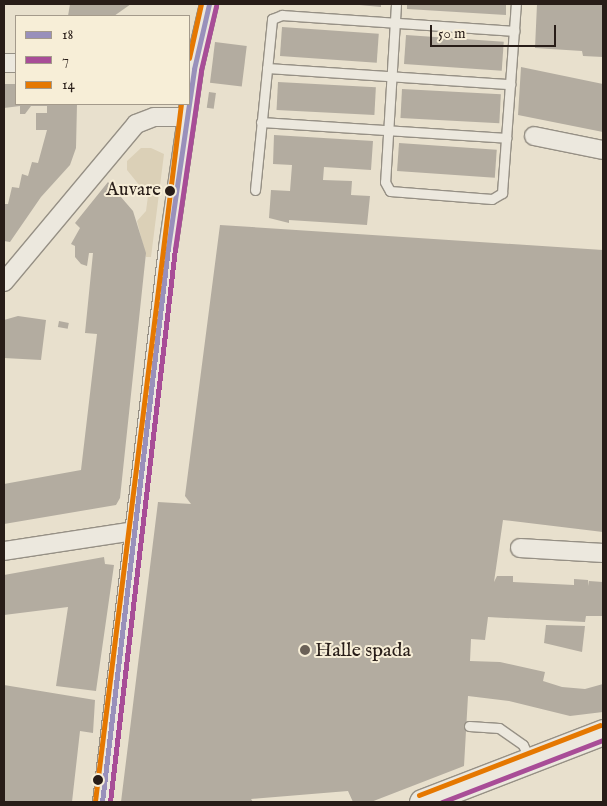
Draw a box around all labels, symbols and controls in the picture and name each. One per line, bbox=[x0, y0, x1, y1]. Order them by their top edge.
legend bbox=[15, 15, 190, 105]
scale bar bbox=[432, 15, 558, 47]
text: 50 m bbox=[438, 24, 466, 43]
text: 18 bbox=[62, 25, 73, 44]
text: 7 bbox=[62, 50, 69, 69]
text: 14 bbox=[62, 75, 75, 94]
place label: Auvare bbox=[106, 180, 161, 202]
marker: Auvare bbox=[165, 186, 175, 196]
place label: Halle spada bbox=[315, 638, 411, 662]
marker: Halle spada bbox=[299, 644, 311, 656]
unlabelled marker bbox=[93, 775, 103, 785]

